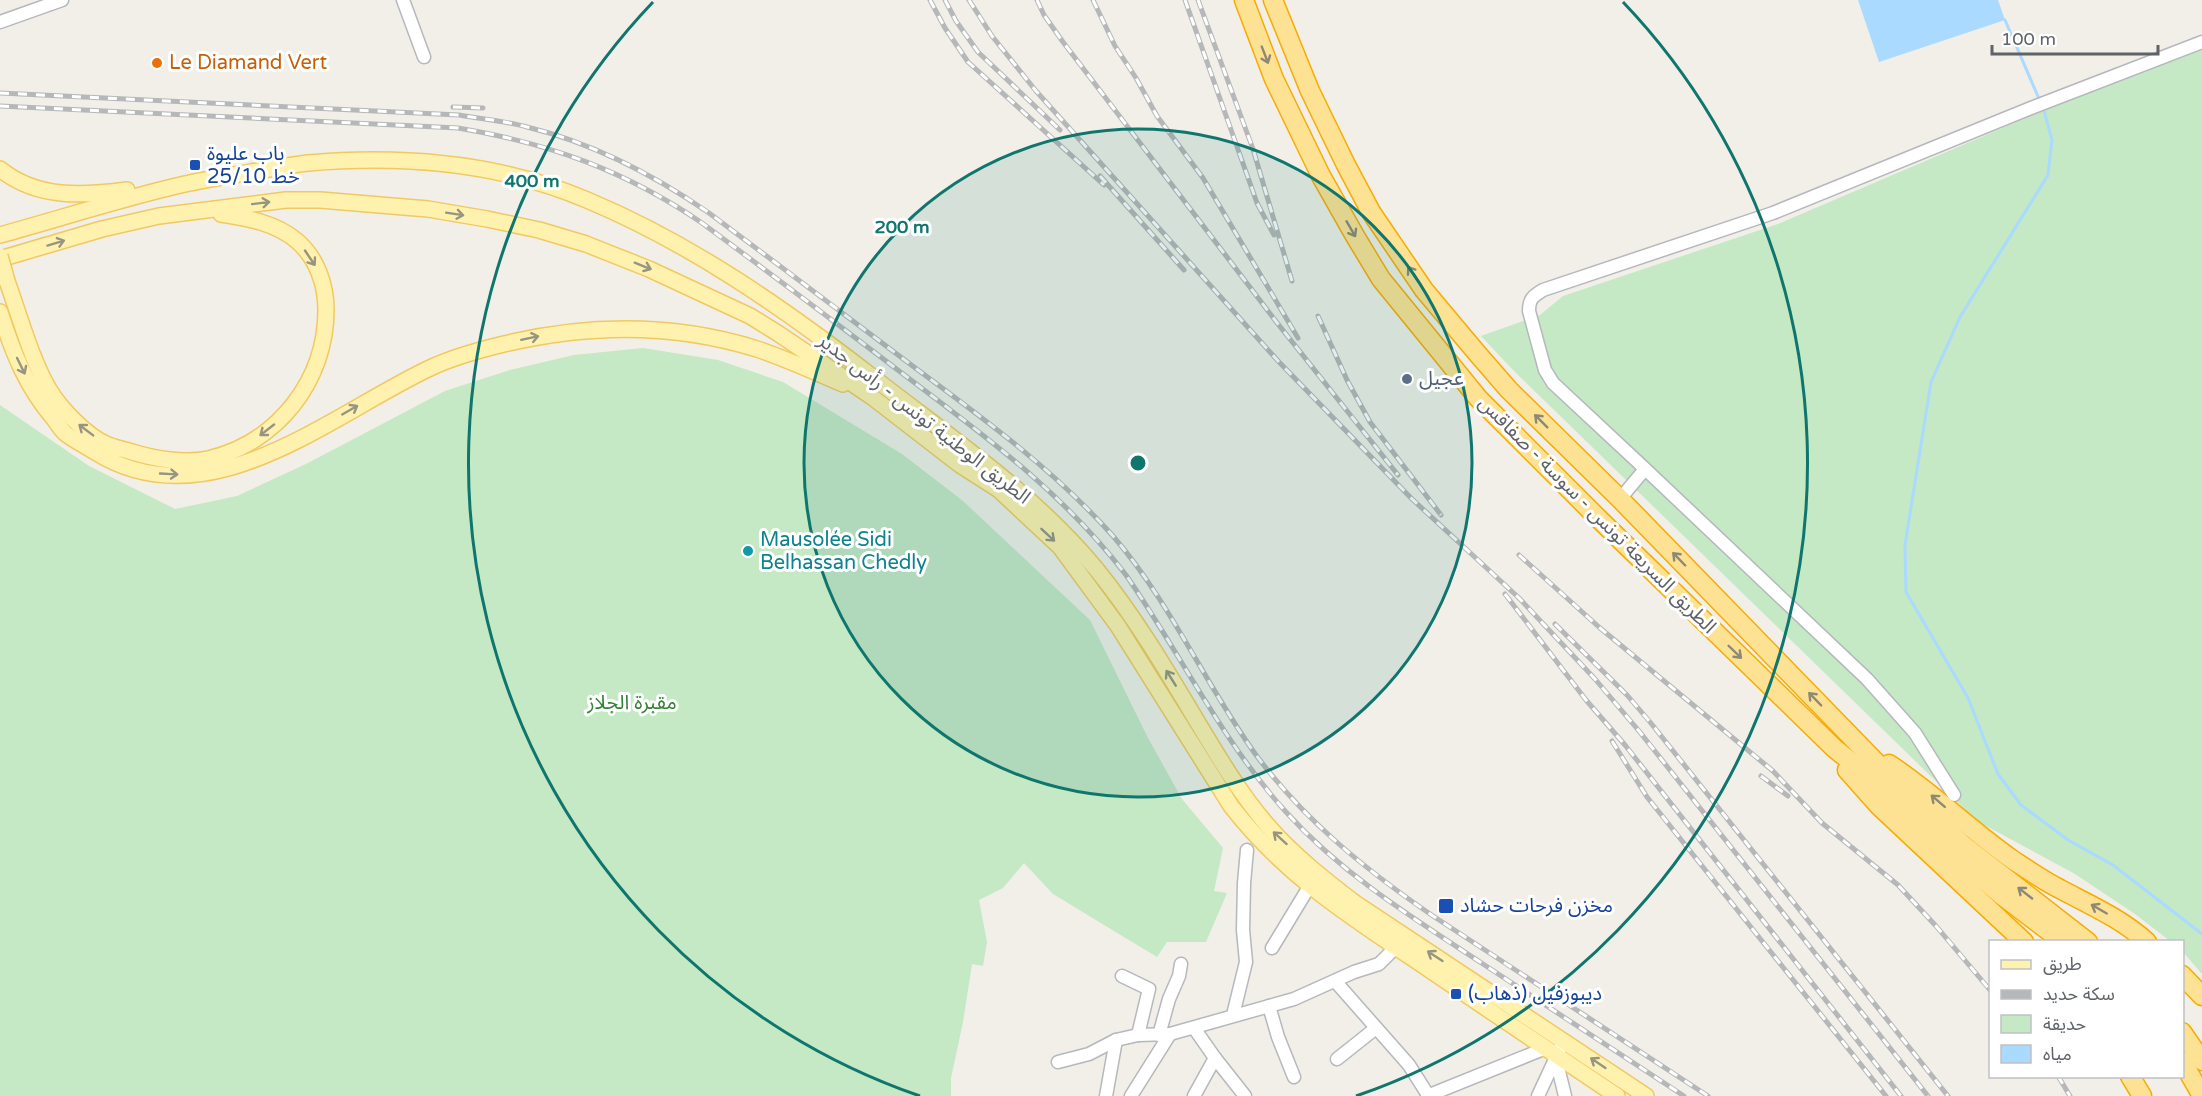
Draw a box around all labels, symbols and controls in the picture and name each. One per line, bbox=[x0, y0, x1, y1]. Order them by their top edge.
scale bar bbox=[1992, 18, 2158, 56]
text: 100 m bbox=[2001, 28, 2056, 50]
one-way arrow bbox=[1260, 45, 1271, 64]
place label: Le Diamand Vert bbox=[169, 51, 327, 75]
marker: Le Diamand Vert bbox=[150, 56, 164, 70]
place label: باب عليوة خط 25/10 bbox=[207, 142, 300, 189]
marker: باب عليوة خط 25/10 bbox=[188, 158, 202, 172]
text: 400 m bbox=[504, 170, 560, 192]
one-way arrow bbox=[251, 197, 271, 208]
one-way arrow bbox=[445, 208, 465, 219]
text: 200 m bbox=[874, 216, 930, 238]
one-way arrow bbox=[1346, 220, 1357, 238]
one-way arrow bbox=[46, 237, 65, 248]
one-way arrow bbox=[304, 250, 316, 266]
one-way arrow bbox=[633, 261, 651, 272]
one-way arrow bbox=[1407, 267, 1419, 283]
street label: الطريق الوطنية تونس - رأس جدير bbox=[812, 328, 1035, 509]
one-way arrow bbox=[520, 332, 539, 343]
one-way arrow bbox=[15, 357, 27, 375]
place label: عجيل bbox=[1419, 367, 1464, 391]
marker: عجيل bbox=[1400, 372, 1414, 386]
street label: الطريق السريعة تونس - سوسة - صفاقس bbox=[1473, 391, 1721, 639]
one-way arrow bbox=[341, 404, 358, 416]
one-way arrow bbox=[1533, 414, 1548, 428]
one-way arrow bbox=[79, 424, 95, 436]
one-way arrow bbox=[259, 424, 275, 437]
centre of rings bbox=[1128, 453, 1148, 473]
one-way arrow bbox=[159, 469, 179, 480]
place label: Mausolée Sidi Belhassan Chedly bbox=[760, 528, 927, 575]
one-way arrow bbox=[1040, 528, 1055, 543]
marker: Mausolée Sidi Belhassan Chedly bbox=[741, 544, 755, 558]
one-way arrow bbox=[1671, 552, 1686, 567]
one-way arrow bbox=[1728, 644, 1743, 659]
one-way arrow bbox=[1164, 670, 1176, 687]
park label: مقبرة الجلاز bbox=[586, 691, 677, 715]
one-way arrow bbox=[1807, 691, 1822, 706]
one-way arrow bbox=[1930, 794, 1946, 808]
one-way arrow bbox=[1273, 832, 1288, 846]
one-way arrow bbox=[2017, 887, 2033, 900]
place label: مخزن فرحات حشاد bbox=[1460, 894, 1613, 918]
marker: مخزن فرحات حشاد bbox=[1437, 897, 1455, 915]
one-way arrow bbox=[2091, 903, 2108, 915]
legend bbox=[1989, 940, 2184, 1078]
one-way arrow bbox=[1427, 949, 1444, 961]
text: طريق bbox=[2043, 953, 2082, 975]
place label: ديبوزفيل (ذهاب) bbox=[1468, 982, 1602, 1006]
text: سكة حديد bbox=[2043, 983, 2115, 1005]
marker: ديبوزفيل (ذهاب) bbox=[1449, 987, 1463, 1001]
text: حديقة bbox=[2043, 1013, 2086, 1035]
text: مياه bbox=[2043, 1043, 2072, 1065]
one-way arrow bbox=[1589, 1057, 1606, 1070]

